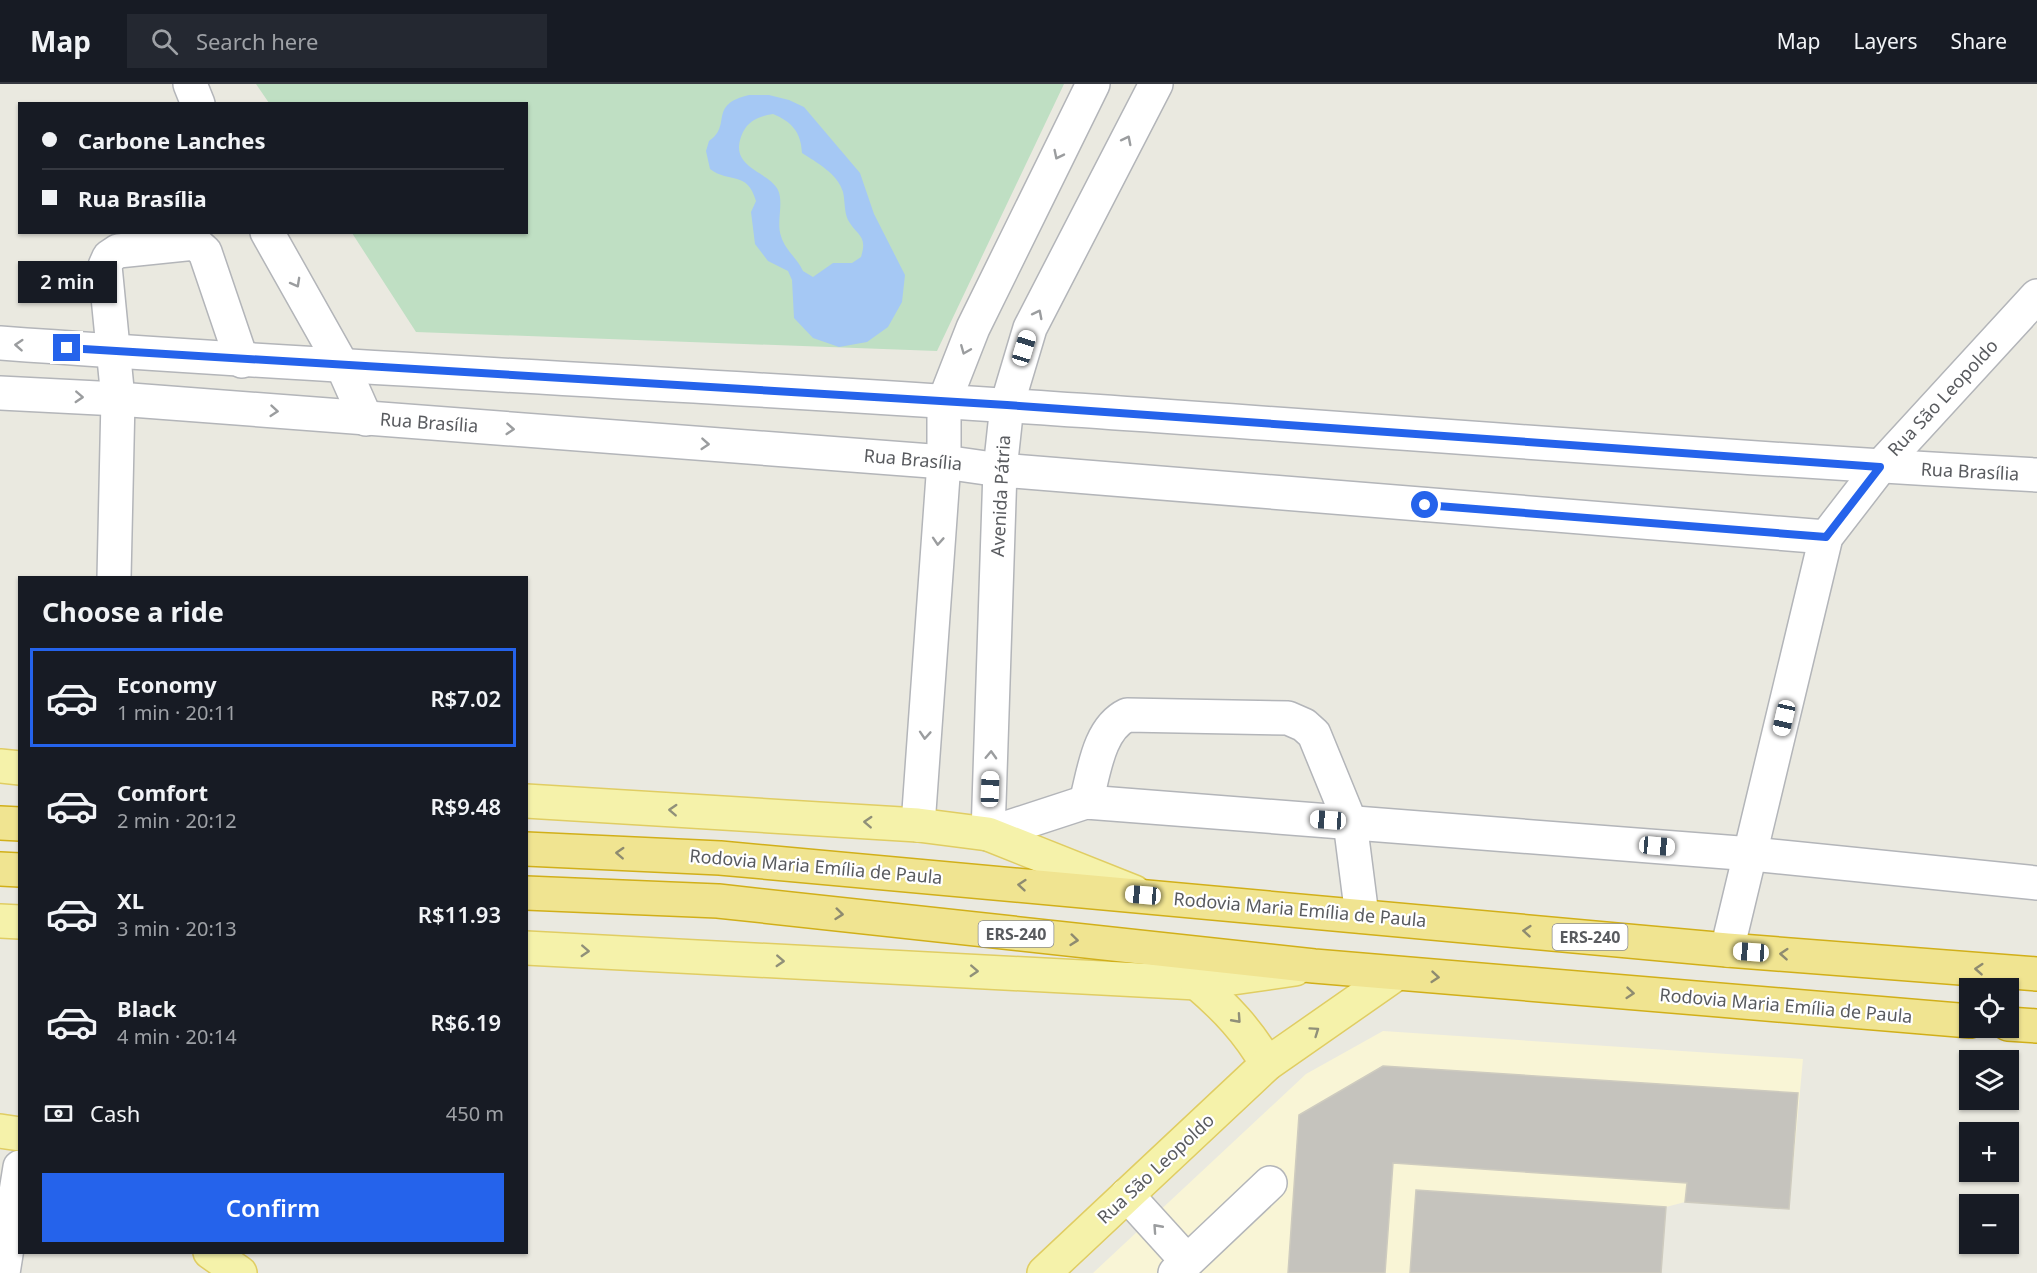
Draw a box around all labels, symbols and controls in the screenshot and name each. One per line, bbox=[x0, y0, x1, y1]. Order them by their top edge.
search box bbox=[127, 14, 547, 68]
text: Map bbox=[30, 22, 91, 60]
icon: search bbox=[148, 25, 181, 58]
text: Search here bbox=[196, 26, 318, 56]
text: Map bbox=[1777, 27, 1821, 55]
text: Layers bbox=[1854, 27, 1918, 55]
text: Share bbox=[1951, 27, 2007, 55]
text: Carbone Lanches bbox=[78, 125, 266, 155]
one-way arrow bbox=[1120, 136, 1131, 147]
one-way arrow bbox=[1054, 149, 1065, 160]
text: Rua Brasília bbox=[78, 183, 207, 213]
callout: 2 min bbox=[17, 261, 116, 303]
text: 2 min bbox=[40, 268, 95, 295]
one-way arrow bbox=[289, 277, 300, 288]
one-way arrow bbox=[1030, 309, 1042, 320]
car bbox=[1010, 328, 1038, 368]
route end bbox=[53, 334, 80, 361]
street label: Rua São Leopoldo bbox=[1882, 334, 2003, 461]
one-way arrow bbox=[15, 338, 24, 351]
one-way arrow bbox=[960, 344, 972, 355]
one-way arrow bbox=[75, 390, 84, 403]
one-way arrow bbox=[269, 404, 278, 417]
street label: Rua Brasília bbox=[379, 407, 479, 437]
one-way arrow bbox=[506, 423, 515, 436]
street label: Avenida Pátria bbox=[985, 434, 1015, 558]
one-way arrow bbox=[700, 437, 709, 450]
street label: Rua Brasília bbox=[863, 443, 963, 475]
street label: Rua Brasília bbox=[1920, 456, 2020, 486]
route start bbox=[1411, 491, 1438, 518]
one-way arrow bbox=[932, 537, 945, 546]
text: Choose a ride bbox=[42, 593, 224, 630]
text: Economy bbox=[117, 669, 216, 699]
icon: car bbox=[45, 671, 99, 725]
text: R$7.02 bbox=[430, 683, 501, 713]
car bbox=[1771, 698, 1797, 738]
text: 1 min · 20:11 bbox=[117, 699, 237, 726]
one-way arrow bbox=[918, 731, 931, 740]
one-way arrow bbox=[985, 750, 997, 759]
car bbox=[980, 771, 1000, 807]
text: Comfort bbox=[117, 777, 208, 807]
icon: car bbox=[45, 779, 99, 833]
text: R$9.48 bbox=[430, 791, 501, 821]
one-way arrow bbox=[669, 804, 678, 817]
text: 2 min · 20:12 bbox=[117, 807, 237, 834]
car bbox=[1309, 810, 1347, 830]
one-way arrow bbox=[863, 816, 872, 829]
car bbox=[1638, 835, 1676, 857]
street label: Rodovia Maria Emília de Paula bbox=[689, 843, 944, 889]
one-way arrow bbox=[615, 847, 624, 860]
one-way arrow bbox=[1017, 878, 1026, 891]
car bbox=[1124, 884, 1162, 906]
text: XL bbox=[117, 885, 144, 915]
street label: Rodovia Maria Emília de Paula bbox=[1173, 886, 1428, 932]
icon: car bbox=[45, 887, 99, 941]
text: R$11.93 bbox=[418, 899, 501, 929]
one-way arrow bbox=[834, 907, 843, 920]
text: 3 min · 20:13 bbox=[117, 915, 237, 942]
road number: ERS-240 bbox=[978, 921, 1054, 947]
road number: ERS-240 bbox=[1552, 924, 1628, 950]
one-way arrow bbox=[1523, 925, 1532, 938]
one-way arrow bbox=[1070, 933, 1079, 946]
car bbox=[1732, 942, 1770, 962]
one-way arrow bbox=[580, 945, 589, 958]
one-way arrow bbox=[1780, 948, 1789, 961]
one-way arrow bbox=[775, 955, 784, 968]
one-way arrow bbox=[1974, 963, 1983, 976]
one-way arrow bbox=[970, 965, 979, 978]
one-way arrow bbox=[1431, 970, 1440, 983]
map controls bbox=[1959, 978, 2019, 1254]
button: locate bbox=[1959, 978, 2019, 1038]
street label: Rodovia Maria Emília de Paula bbox=[1659, 982, 1914, 1028]
one-way arrow bbox=[1625, 986, 1634, 999]
text: Black bbox=[117, 993, 176, 1023]
icon: car bbox=[45, 995, 99, 1049]
text: R$6.19 bbox=[430, 1007, 501, 1037]
one-way arrow bbox=[1230, 1013, 1241, 1023]
text: 4 min · 20:14 bbox=[117, 1023, 237, 1050]
one-way arrow bbox=[1309, 1027, 1320, 1038]
button: layers bbox=[1959, 1050, 2019, 1110]
icon: cash bbox=[42, 1097, 75, 1130]
text: Cash bbox=[90, 1098, 140, 1128]
text: 450 m bbox=[446, 1100, 504, 1127]
street label: Rua São Leopoldo bbox=[1092, 1108, 1219, 1229]
button: + bbox=[1959, 1122, 2019, 1182]
button: Confirm bbox=[42, 1173, 504, 1242]
button: − bbox=[1959, 1194, 2019, 1254]
one-way arrow bbox=[1153, 1225, 1164, 1235]

